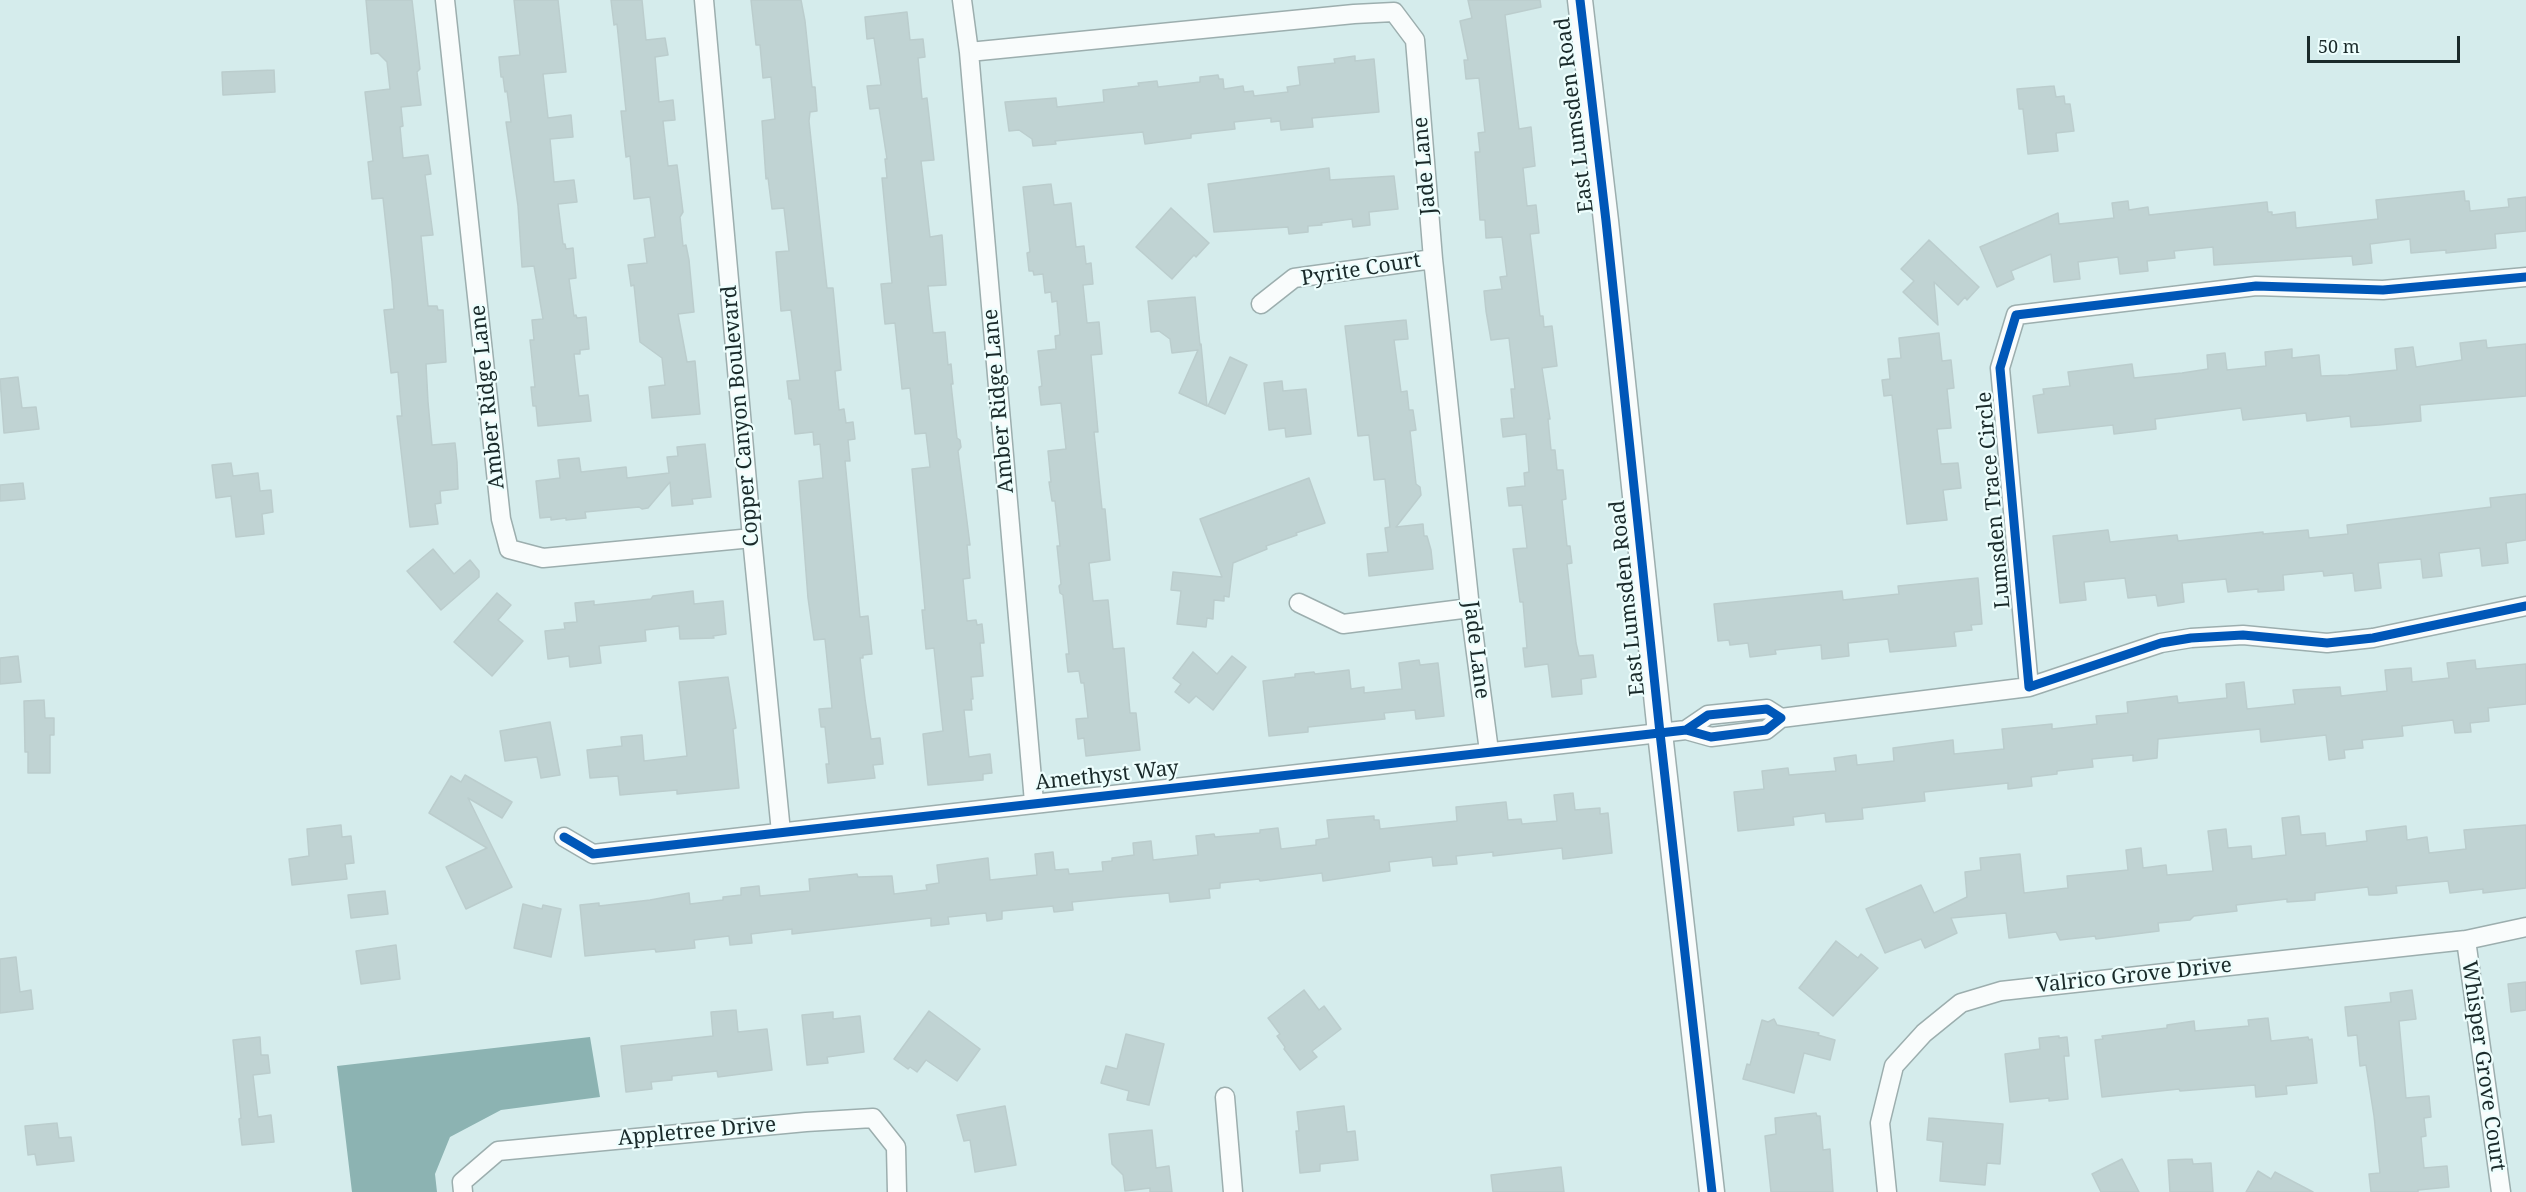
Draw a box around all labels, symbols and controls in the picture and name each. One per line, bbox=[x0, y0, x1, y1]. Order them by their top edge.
street label: East Lumsden Road bbox=[1551, 16, 1599, 214]
scale bar bbox=[2310, 24, 2463, 62]
text: 50 m bbox=[2318, 34, 2360, 58]
street label: Jade Lane bbox=[1408, 116, 1442, 216]
street label: Pyrite Court bbox=[1299, 248, 1423, 292]
street label: Copper Canyon Boulevard bbox=[717, 284, 765, 548]
street label: Amber Ridge Lane bbox=[466, 304, 510, 490]
street label: Amber Ridge Lane bbox=[978, 308, 1020, 494]
street label: Lumsden Trace Circle bbox=[1972, 390, 2016, 610]
street label: East Lumsden Road bbox=[1605, 499, 1651, 697]
street label: Jade Lane bbox=[1457, 600, 1495, 700]
street label: Amethyst Way bbox=[1034, 756, 1180, 796]
street label: Valrico Grove Drive bbox=[2035, 953, 2233, 999]
street label: Whisper Grove Court bbox=[2456, 959, 2510, 1173]
street label: Appletree Drive bbox=[617, 1113, 777, 1151]

